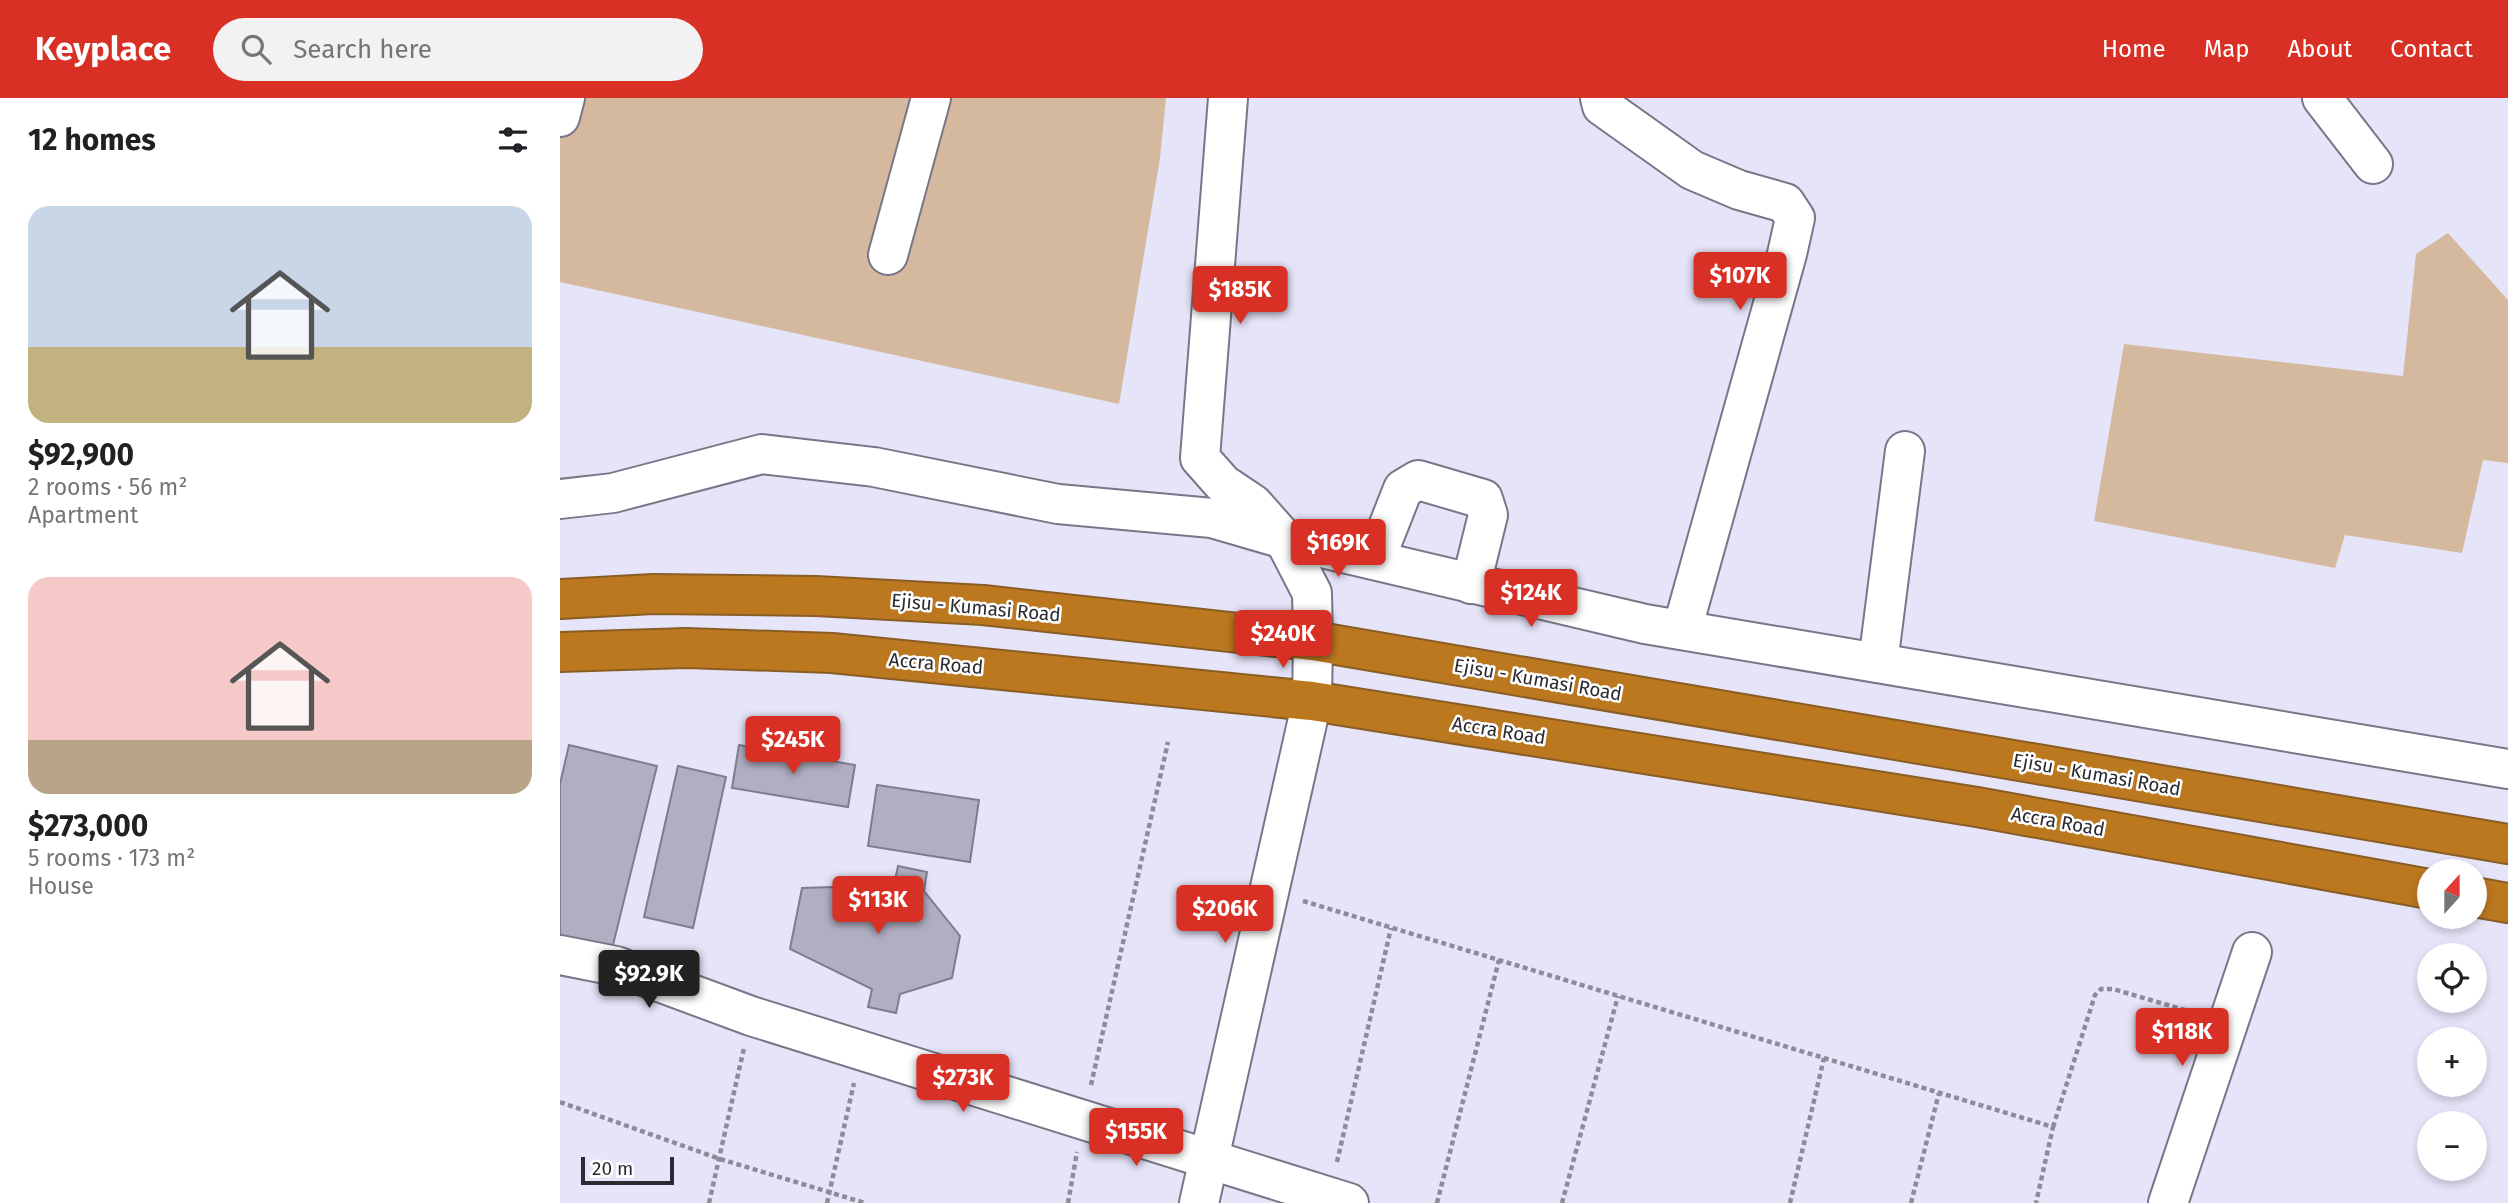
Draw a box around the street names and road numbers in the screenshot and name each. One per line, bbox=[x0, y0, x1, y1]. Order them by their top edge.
street label: Ejisu - Kumasi Road bbox=[890, 589, 1062, 626]
street label: Accra Road bbox=[888, 648, 984, 679]
street label: Ejisu - Kumasi Road bbox=[1452, 653, 1624, 706]
street label: Accra Road bbox=[1450, 712, 1547, 749]
street label: Ejisu - Kumasi Road bbox=[2011, 748, 2183, 801]
street label: Accra Road bbox=[2009, 802, 2106, 841]

